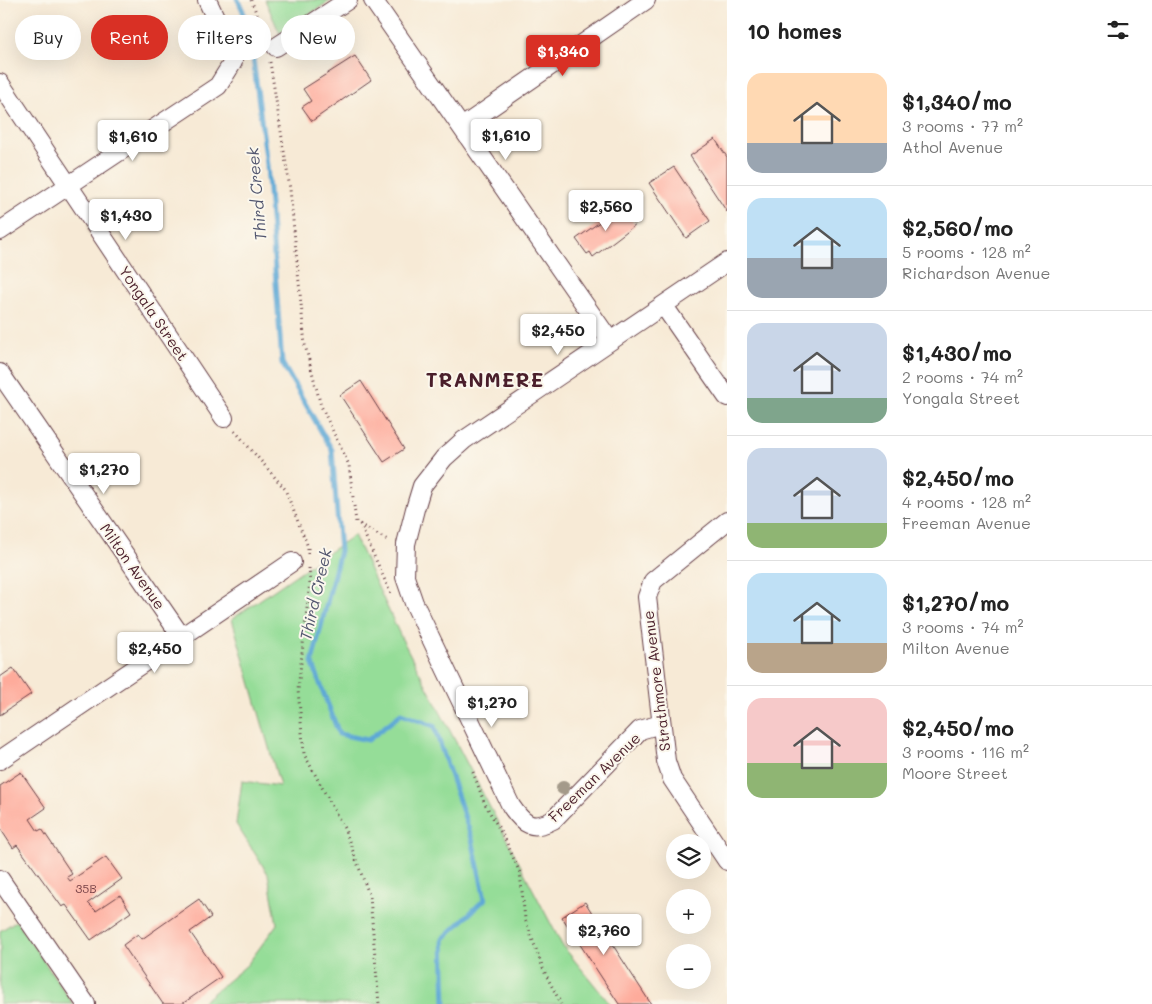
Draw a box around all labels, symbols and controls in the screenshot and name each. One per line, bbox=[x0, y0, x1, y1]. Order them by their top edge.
chip: Buy bbox=[15, 15, 81, 60]
chip: Rent bbox=[91, 15, 168, 60]
chip: Filters bbox=[178, 15, 271, 60]
chip: New bbox=[281, 15, 355, 60]
icon: filters bbox=[1104, 16, 1132, 44]
text: 10 homes bbox=[747, 17, 842, 44]
pin: $1,340 bbox=[522, 34, 604, 77]
text: $1,340 bbox=[537, 40, 589, 61]
text: $1,340/mo bbox=[902, 88, 1012, 115]
icon: home bbox=[787, 93, 847, 153]
text: 3 rooms · 77 m² bbox=[902, 115, 1023, 136]
pin: $1,610 bbox=[465, 119, 547, 161]
pin: $1,610 bbox=[92, 120, 174, 162]
text: $1,610 bbox=[482, 124, 530, 145]
text: $1,610 bbox=[109, 125, 157, 146]
text: Athol Avenue bbox=[902, 136, 1003, 157]
water label: Third Creek bbox=[241, 146, 271, 242]
pin: $2,560 bbox=[565, 190, 647, 232]
text: $2,560 bbox=[579, 195, 633, 216]
pin: $1,430 bbox=[85, 198, 167, 241]
text: $1,430 bbox=[100, 204, 152, 225]
text: $2,560/mo bbox=[902, 214, 1013, 241]
icon: home bbox=[787, 218, 847, 278]
text: 5 rooms · 128 m² bbox=[902, 241, 1031, 262]
street label: Yongala Street bbox=[115, 262, 193, 364]
text: Richardson Avenue bbox=[902, 262, 1050, 283]
pin: $2,450 bbox=[517, 314, 599, 356]
text: $2,450 bbox=[531, 319, 585, 340]
text: $1,430/mo bbox=[902, 339, 1012, 366]
icon: home bbox=[787, 343, 847, 403]
district label: TRANMERE bbox=[426, 366, 544, 392]
text: 2 rooms · 74 m² bbox=[902, 366, 1023, 387]
text: Yongala Street bbox=[902, 387, 1020, 408]
pin: $1,270 bbox=[63, 452, 145, 495]
text: $1,270 bbox=[79, 458, 129, 479]
text: $2,450/mo bbox=[902, 464, 1014, 491]
icon: home bbox=[787, 468, 847, 528]
text: 4 rooms · 128 m² bbox=[902, 491, 1031, 512]
text: Freeman Avenue bbox=[902, 512, 1031, 533]
street label: Milton Avenue bbox=[96, 519, 170, 613]
water label: Third Creek bbox=[294, 545, 336, 642]
text: $1,270/mo bbox=[902, 589, 1009, 616]
icon: home bbox=[787, 593, 847, 653]
street label: Strathmore Avenue bbox=[637, 610, 675, 752]
text: 3 rooms · 74 m² bbox=[902, 616, 1023, 637]
pin: $2,450 bbox=[114, 632, 196, 674]
text: $2,450 bbox=[128, 637, 182, 658]
text: Milton Avenue bbox=[902, 637, 1010, 658]
pin: $1,270 bbox=[451, 686, 533, 728]
text: $1,270 bbox=[467, 691, 517, 712]
text: $2,450/mo bbox=[902, 714, 1014, 741]
icon: home bbox=[787, 718, 847, 778]
street label: Freeman Avenue bbox=[544, 728, 644, 826]
text: 3 rooms · 116 m² bbox=[902, 741, 1029, 762]
text: Moore Street bbox=[902, 762, 1008, 783]
map controls bbox=[666, 834, 711, 989]
button: layers bbox=[666, 834, 711, 879]
house number: 35B bbox=[75, 880, 97, 896]
button: + bbox=[666, 889, 711, 934]
pin: $2,760 bbox=[563, 914, 645, 956]
text: $2,760 bbox=[578, 919, 630, 940]
button: − bbox=[666, 944, 711, 989]

